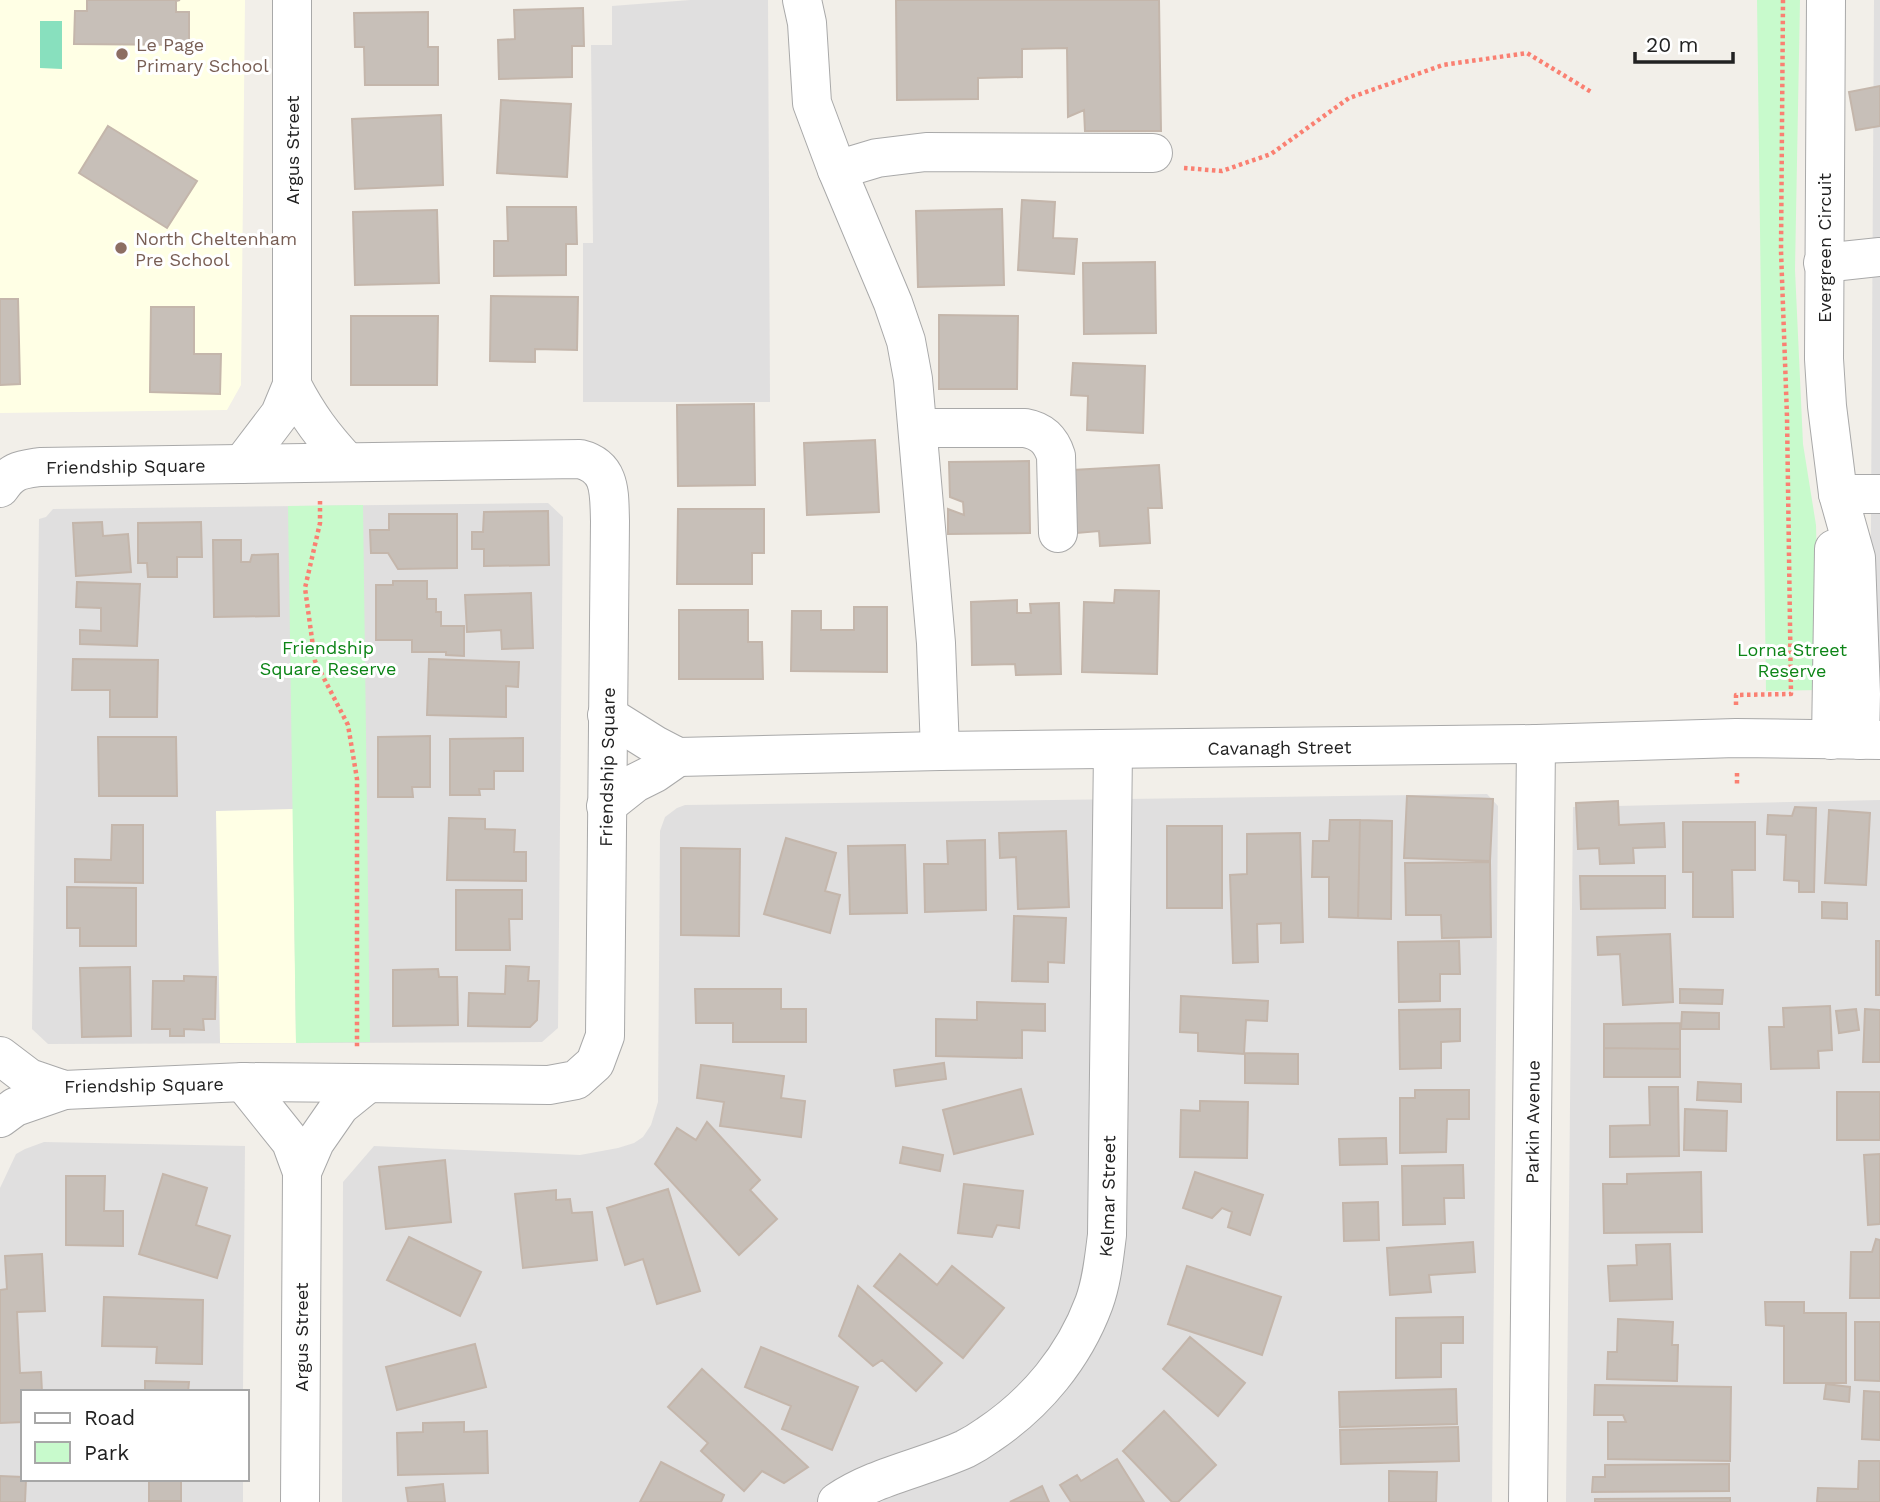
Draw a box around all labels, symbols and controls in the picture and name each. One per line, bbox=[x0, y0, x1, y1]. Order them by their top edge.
scale bar bbox=[1635, 21, 1733, 65]
text: 20 m bbox=[1646, 32, 1698, 57]
place label: Le Page Primary School bbox=[136, 34, 269, 76]
marker: Le Page Primary School bbox=[114, 46, 130, 62]
street label: Argus Street bbox=[282, 95, 303, 205]
street label: Evergreen Circuit bbox=[1814, 173, 1835, 323]
place label: North Cheltenham Pre School bbox=[135, 228, 297, 270]
marker: North Cheltenham Pre School bbox=[113, 240, 129, 256]
street label: Friendship Square bbox=[46, 454, 206, 477]
park label: Friendship Square Reserve bbox=[260, 637, 396, 679]
park label: Lorna Street Reserve bbox=[1737, 639, 1847, 681]
street label: Friendship Square bbox=[595, 687, 619, 847]
street label: Cavanagh Street bbox=[1207, 736, 1352, 758]
street label: Parkin Avenue bbox=[1521, 1060, 1543, 1184]
street label: Friendship Square bbox=[64, 1073, 224, 1097]
street label: Kelmar Street bbox=[1094, 1135, 1119, 1258]
street label: Argus Street bbox=[291, 1282, 312, 1392]
legend bbox=[21, 1390, 248, 1481]
text: Road bbox=[84, 1405, 135, 1430]
text: Park bbox=[84, 1440, 129, 1465]

